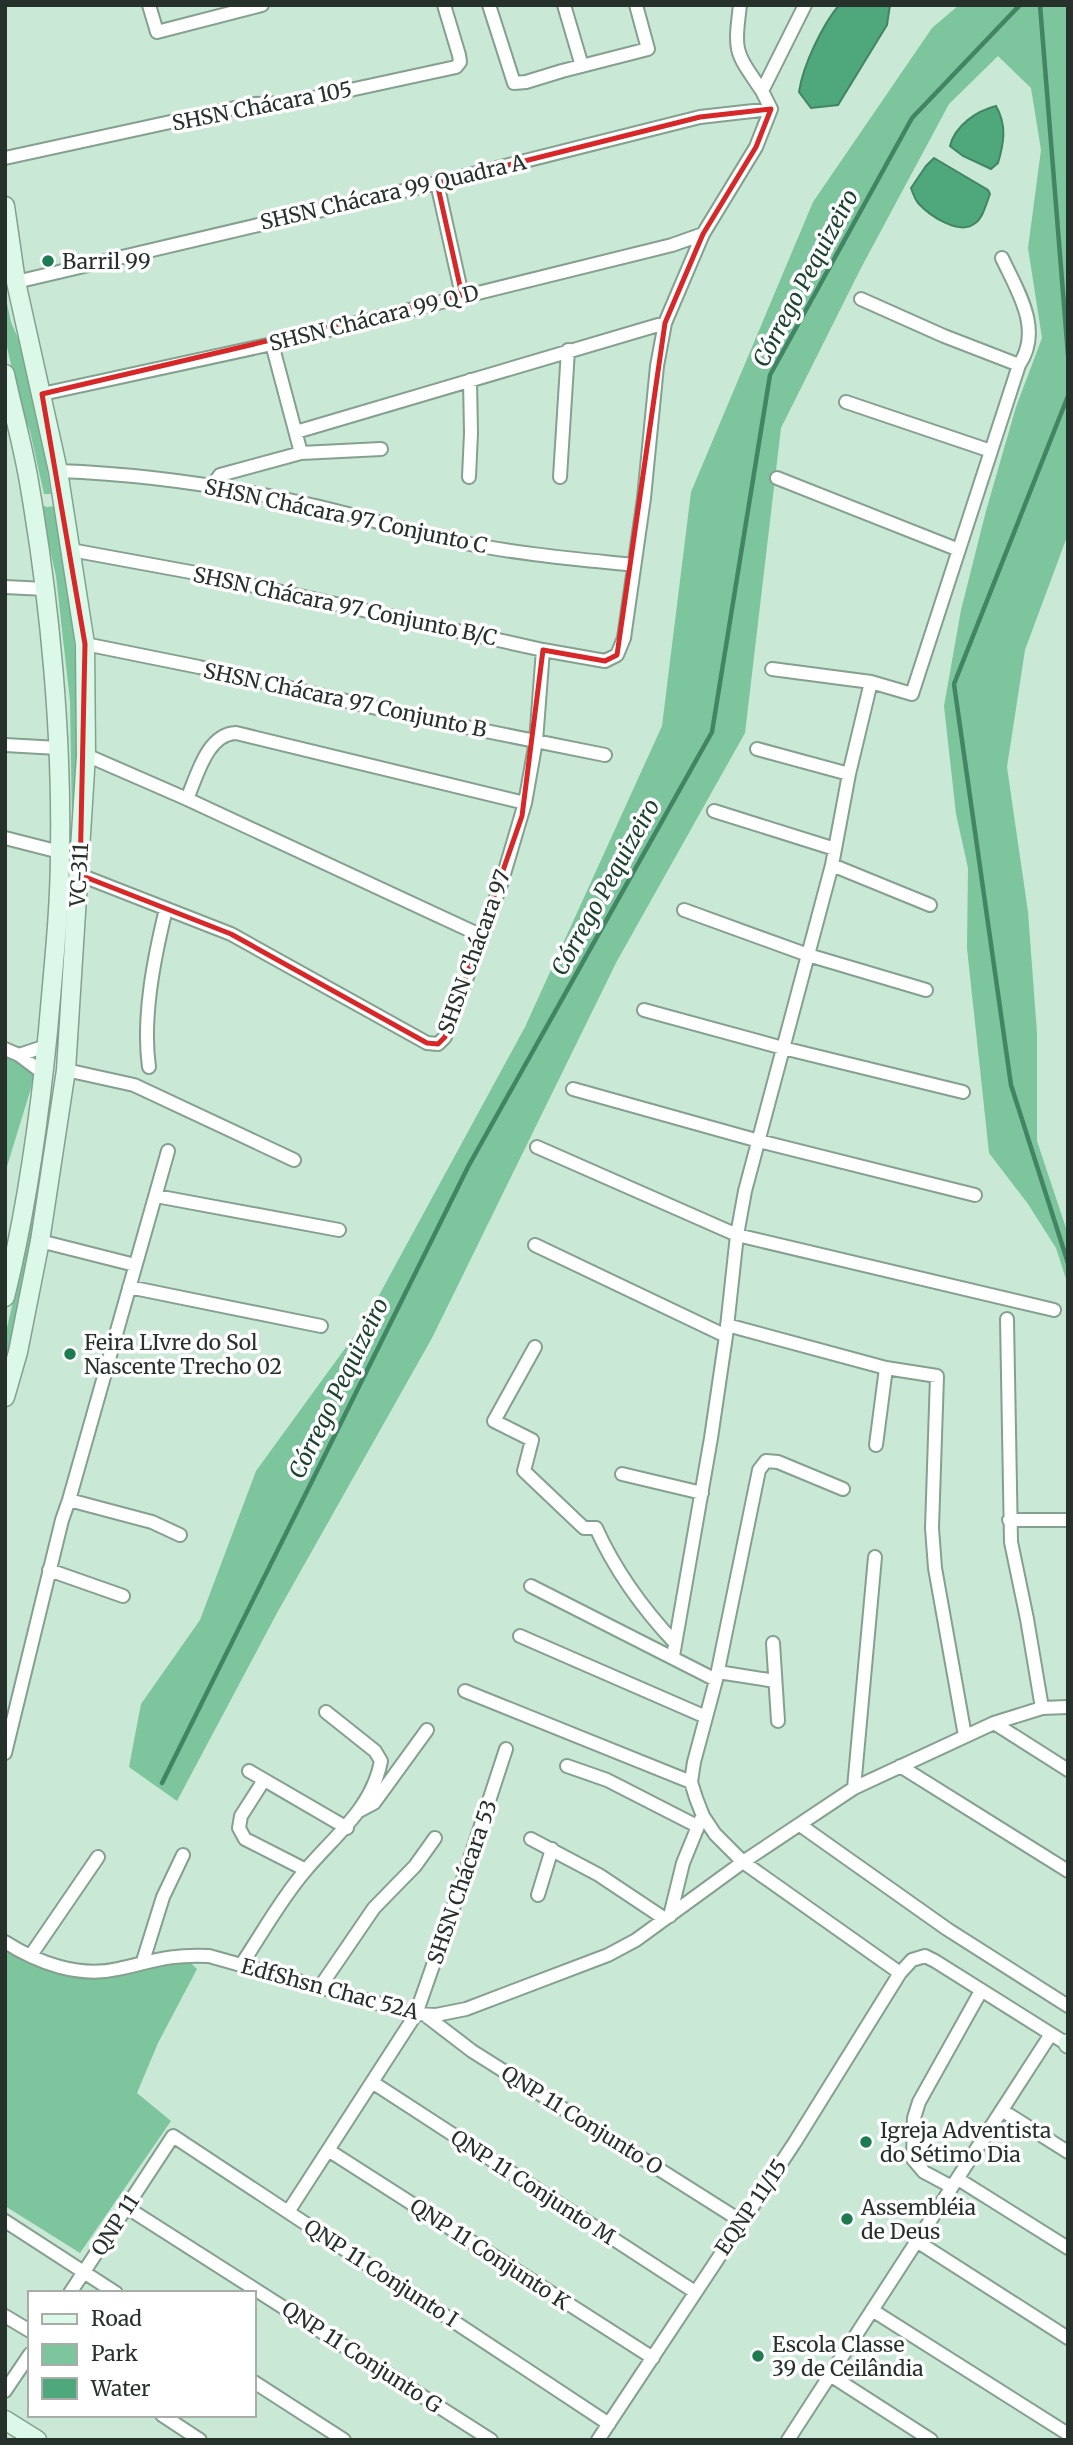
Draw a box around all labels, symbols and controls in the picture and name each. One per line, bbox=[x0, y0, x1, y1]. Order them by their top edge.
street label: SHSN Chácara 105 bbox=[170, 75, 354, 137]
street label: SHSN Chácara 99 Quadra A bbox=[257, 148, 529, 236]
water label: Córrego Pequizeiro bbox=[746, 184, 864, 372]
place label: Barril 99 bbox=[62, 248, 151, 275]
marker: Barril 99 bbox=[40, 253, 56, 269]
street label: SHSN Chácara 99 Q D bbox=[266, 279, 482, 357]
street label: SHSN Chácara 97 Conjunto C bbox=[202, 473, 490, 559]
street label: SHSN Chácara 97 Conjunto B/C bbox=[191, 561, 499, 651]
street label: SHSN Chácara 97 Conjunto B bbox=[201, 657, 489, 743]
water label: Córrego Pequizeiro bbox=[544, 794, 666, 980]
street label: VC-311 bbox=[64, 842, 94, 909]
street label: SHSN Chácara 97 bbox=[432, 866, 516, 1038]
water label: Córrego Pequizeiro bbox=[282, 1293, 394, 1483]
place label: Feira LIvre do Sol Nascente Trecho 02 bbox=[84, 1329, 282, 1380]
marker: Feira LIvre do Sol Nascente Trecho 02 bbox=[62, 1346, 78, 1362]
street label: SHSN Chácara 53 bbox=[421, 1796, 503, 1968]
street label: EdfShsn Chac 52A bbox=[238, 1952, 422, 2026]
street label: QNP 11 Conjunto O bbox=[496, 2059, 668, 2181]
place label: Igreja Adventista do Sétimo Dia bbox=[880, 2117, 1051, 2168]
street label: QNP 11 Conjunto M bbox=[446, 2124, 621, 2250]
marker: Igreja Adventista do Sétimo Dia bbox=[858, 2134, 874, 2150]
street label: EQNP 11/15 bbox=[709, 2154, 793, 2260]
street label: QNP 11 bbox=[85, 2189, 145, 2261]
street label: QNP 11 Conjunto K bbox=[405, 2192, 576, 2316]
place label: Assembléia de Deus bbox=[860, 2194, 976, 2245]
marker: Assembléia de Deus bbox=[839, 2211, 855, 2227]
street label: QNP 11 Conjunto I bbox=[299, 2213, 463, 2333]
legend bbox=[28, 2291, 256, 2417]
street label: QNP 11 Conjunto G bbox=[277, 2295, 447, 2419]
text: Road bbox=[91, 2305, 142, 2332]
place label: Escola Classe 39 de Ceilândia bbox=[772, 2331, 924, 2382]
text: Park bbox=[91, 2340, 138, 2367]
marker: Escola Classe 39 de Ceilândia bbox=[750, 2348, 766, 2364]
text: Water bbox=[90, 2375, 150, 2402]

